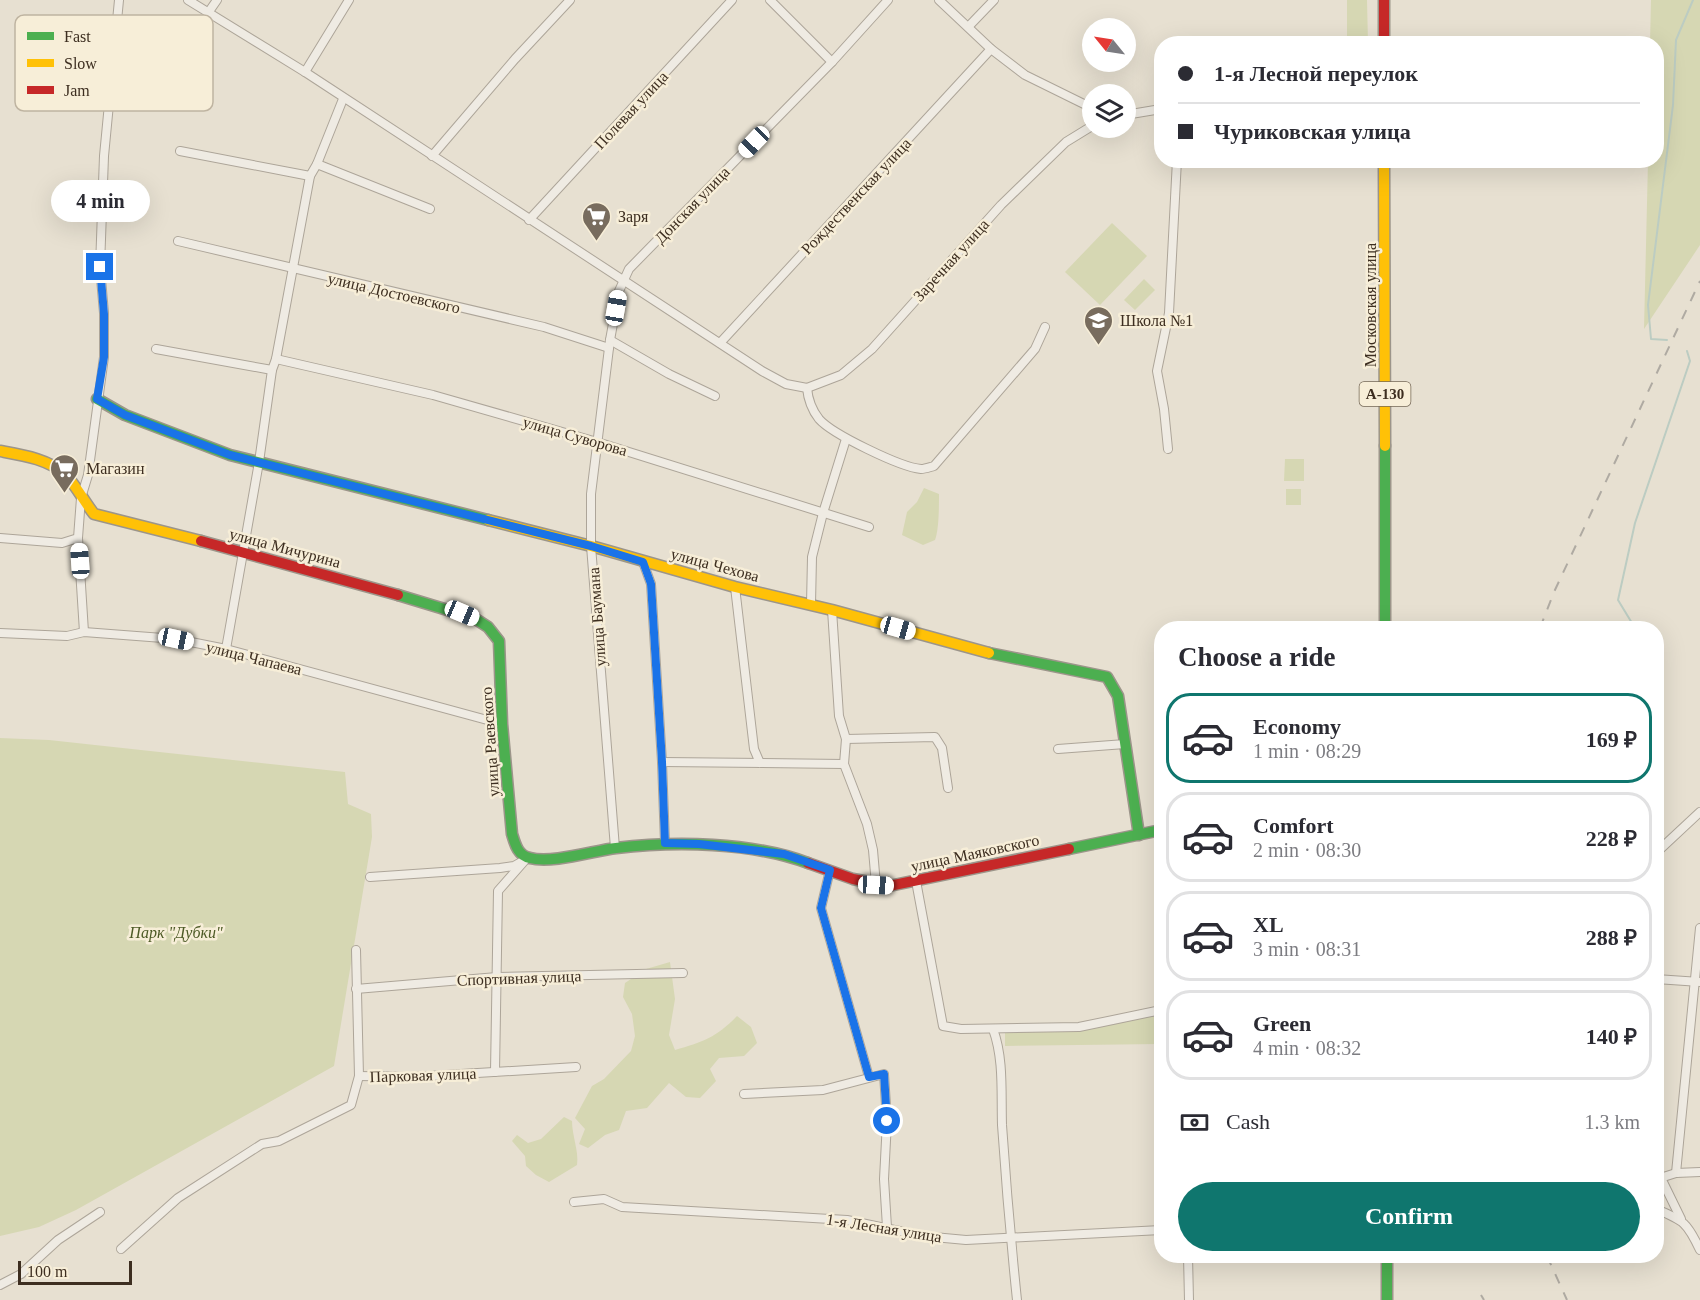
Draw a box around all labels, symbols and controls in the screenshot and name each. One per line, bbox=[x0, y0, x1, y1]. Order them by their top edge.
legend bbox=[15, 15, 213, 111]
north arrow bbox=[1082, 18, 1136, 72]
map controls bbox=[1082, 18, 1136, 138]
text: Fast bbox=[64, 28, 91, 45]
text: Slow bbox=[64, 55, 97, 72]
text: 1-я Лесной переулок bbox=[1214, 61, 1418, 86]
street label: Полевая улица bbox=[591, 68, 672, 153]
text: Jam bbox=[64, 82, 90, 99]
button: layers bbox=[1082, 84, 1136, 138]
text: Чуриковская улица bbox=[1214, 119, 1411, 144]
car bbox=[735, 123, 773, 161]
street label: Рождественская улица bbox=[798, 134, 915, 258]
street label: Донская улица bbox=[651, 163, 734, 248]
callout: 4 min bbox=[51, 180, 150, 222]
text: 4 min bbox=[76, 190, 125, 212]
supermarket icon: Заря bbox=[581, 200, 613, 242]
place label: Заря bbox=[618, 208, 649, 226]
street label: Заречная улица bbox=[910, 216, 993, 305]
street label: Московская улица bbox=[1362, 243, 1380, 367]
route end bbox=[86, 253, 113, 280]
street label: улица Достоевского bbox=[326, 269, 462, 318]
car bbox=[604, 289, 628, 327]
school or university icon: Школа №1 bbox=[1083, 304, 1115, 346]
place label: Школа №1 bbox=[1120, 312, 1193, 329]
road number: А-130 bbox=[1360, 382, 1410, 406]
street label: улица Суворова bbox=[521, 413, 629, 460]
supermarket icon: Магазин bbox=[49, 452, 81, 494]
place label: Магазин bbox=[86, 460, 145, 477]
street label: улица Мичурина bbox=[227, 525, 343, 572]
car bbox=[70, 542, 90, 580]
street label: улица Чехова bbox=[669, 545, 761, 586]
street label: улица Баумана bbox=[585, 567, 610, 667]
car bbox=[442, 598, 482, 628]
car bbox=[878, 614, 918, 642]
car bbox=[157, 626, 195, 652]
street label: улица Чапаева bbox=[204, 638, 304, 679]
text: Choose a ride bbox=[1178, 642, 1336, 672]
street label: улица Раевского bbox=[478, 686, 503, 798]
icon: car bbox=[1181, 711, 1235, 765]
text: Economy bbox=[1253, 714, 1341, 739]
text: 169 ₽ bbox=[1586, 727, 1637, 752]
text: 1 min · 08:29 bbox=[1253, 740, 1361, 762]
icon: car bbox=[1181, 810, 1235, 864]
text: Comfort bbox=[1253, 813, 1334, 838]
text: 228 ₽ bbox=[1586, 826, 1637, 851]
street label: улица Маяковского bbox=[909, 831, 1041, 876]
text: 2 min · 08:30 bbox=[1253, 839, 1361, 861]
car bbox=[858, 875, 894, 895]
icon: car bbox=[1181, 909, 1235, 963]
text: XL bbox=[1253, 912, 1284, 937]
park label: Парк "Дубки" bbox=[128, 924, 223, 942]
text: 288 ₽ bbox=[1586, 925, 1637, 950]
text: 3 min · 08:31 bbox=[1253, 938, 1361, 960]
street label: Спортивная улица bbox=[456, 967, 582, 990]
icon: car bbox=[1181, 1008, 1235, 1062]
text: Green bbox=[1253, 1011, 1311, 1036]
text: 140 ₽ bbox=[1586, 1024, 1637, 1049]
text: 4 min · 08:32 bbox=[1253, 1037, 1361, 1059]
street label: Парковая улица bbox=[369, 1065, 477, 1086]
icon: cash bbox=[1178, 1106, 1211, 1139]
route start bbox=[873, 1107, 900, 1134]
text: Cash bbox=[1226, 1109, 1270, 1134]
text: 1.3 km bbox=[1584, 1111, 1640, 1133]
button: Confirm bbox=[1178, 1182, 1640, 1251]
street label: 1-я Лесная улица bbox=[825, 1210, 943, 1247]
scale bar bbox=[18, 1258, 132, 1286]
text: 100 m bbox=[27, 1263, 67, 1280]

